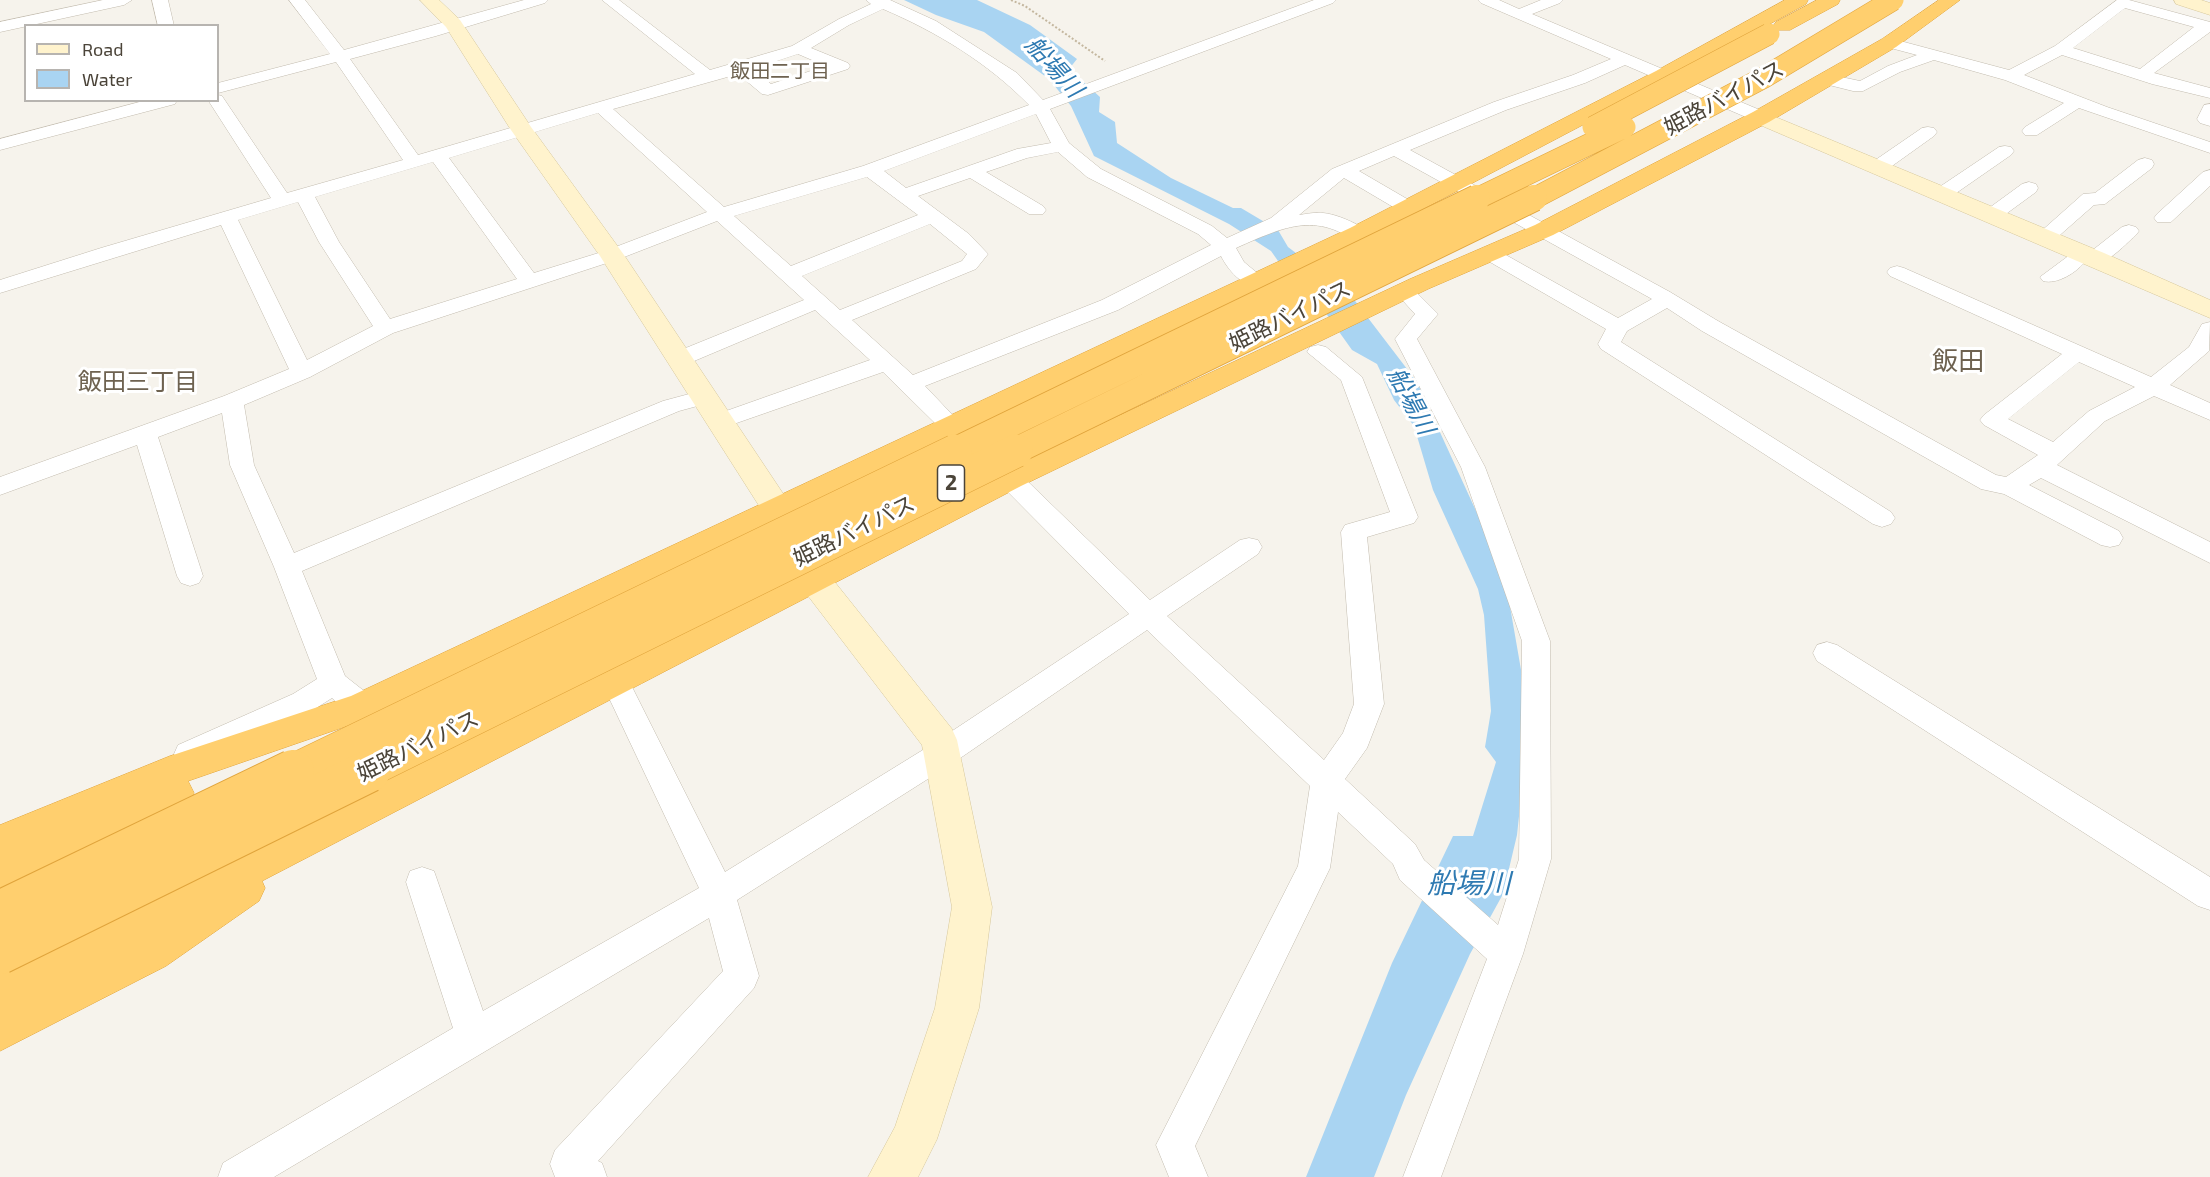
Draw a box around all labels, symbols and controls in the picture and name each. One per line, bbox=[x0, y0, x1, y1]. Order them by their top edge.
legend bbox=[24, 24, 219, 102]
water label: 船場川 bbox=[1019, 31, 1089, 103]
text: Road bbox=[82, 38, 123, 60]
street label: 姫路バイパス bbox=[1660, 55, 1788, 141]
district label: 飯田二丁目 bbox=[730, 59, 830, 83]
text: Water bbox=[82, 68, 132, 90]
street label: 姫路バイパス bbox=[1225, 275, 1355, 357]
district label: 飯田 bbox=[1932, 345, 1984, 377]
water label: 船場川 bbox=[1381, 362, 1441, 440]
district label: 飯田三丁目 bbox=[78, 368, 198, 396]
road number: 2 bbox=[938, 465, 964, 501]
street label: 姫路バイパス bbox=[789, 490, 919, 572]
street label: 姫路バイパス bbox=[353, 705, 483, 787]
water label: 船場川 bbox=[1427, 867, 1511, 901]

